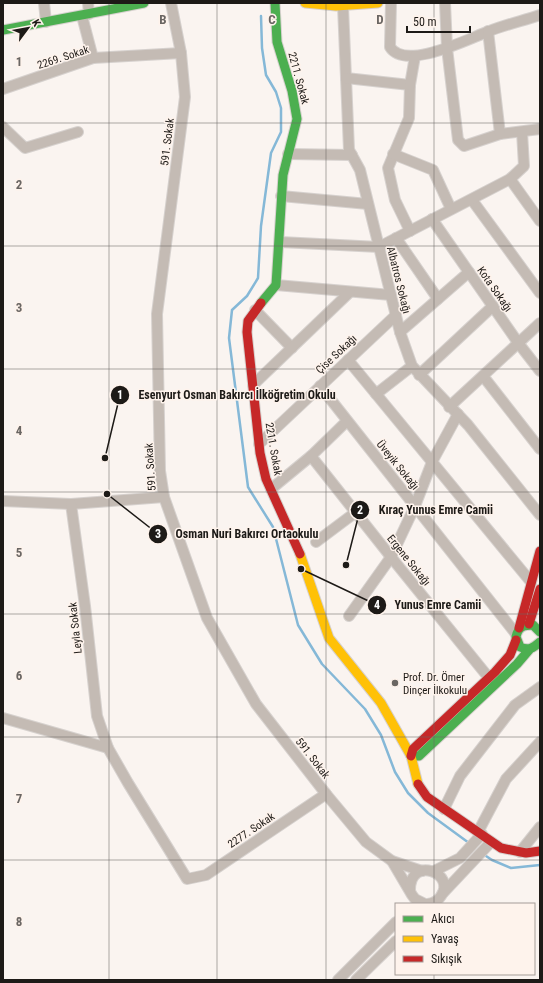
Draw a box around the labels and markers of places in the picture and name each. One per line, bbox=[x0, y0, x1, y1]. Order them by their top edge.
callout: Esenyurt Osman Bakırcı İlköğretim Okulu bbox=[110, 383, 343, 407]
callout: Kıraç Yunus Emre Camii bbox=[350, 498, 501, 522]
callout: Osman Nuri Bakırcı Ortaokulu bbox=[148, 522, 327, 546]
callout: Yunus Emre Camii bbox=[367, 593, 489, 617]
place label: Prof. Dr. Ömer Dinçer İlkokulu bbox=[403, 671, 467, 697]
marker: Prof. Dr. Ömer Dinçer İlkokulu bbox=[390, 678, 400, 688]

